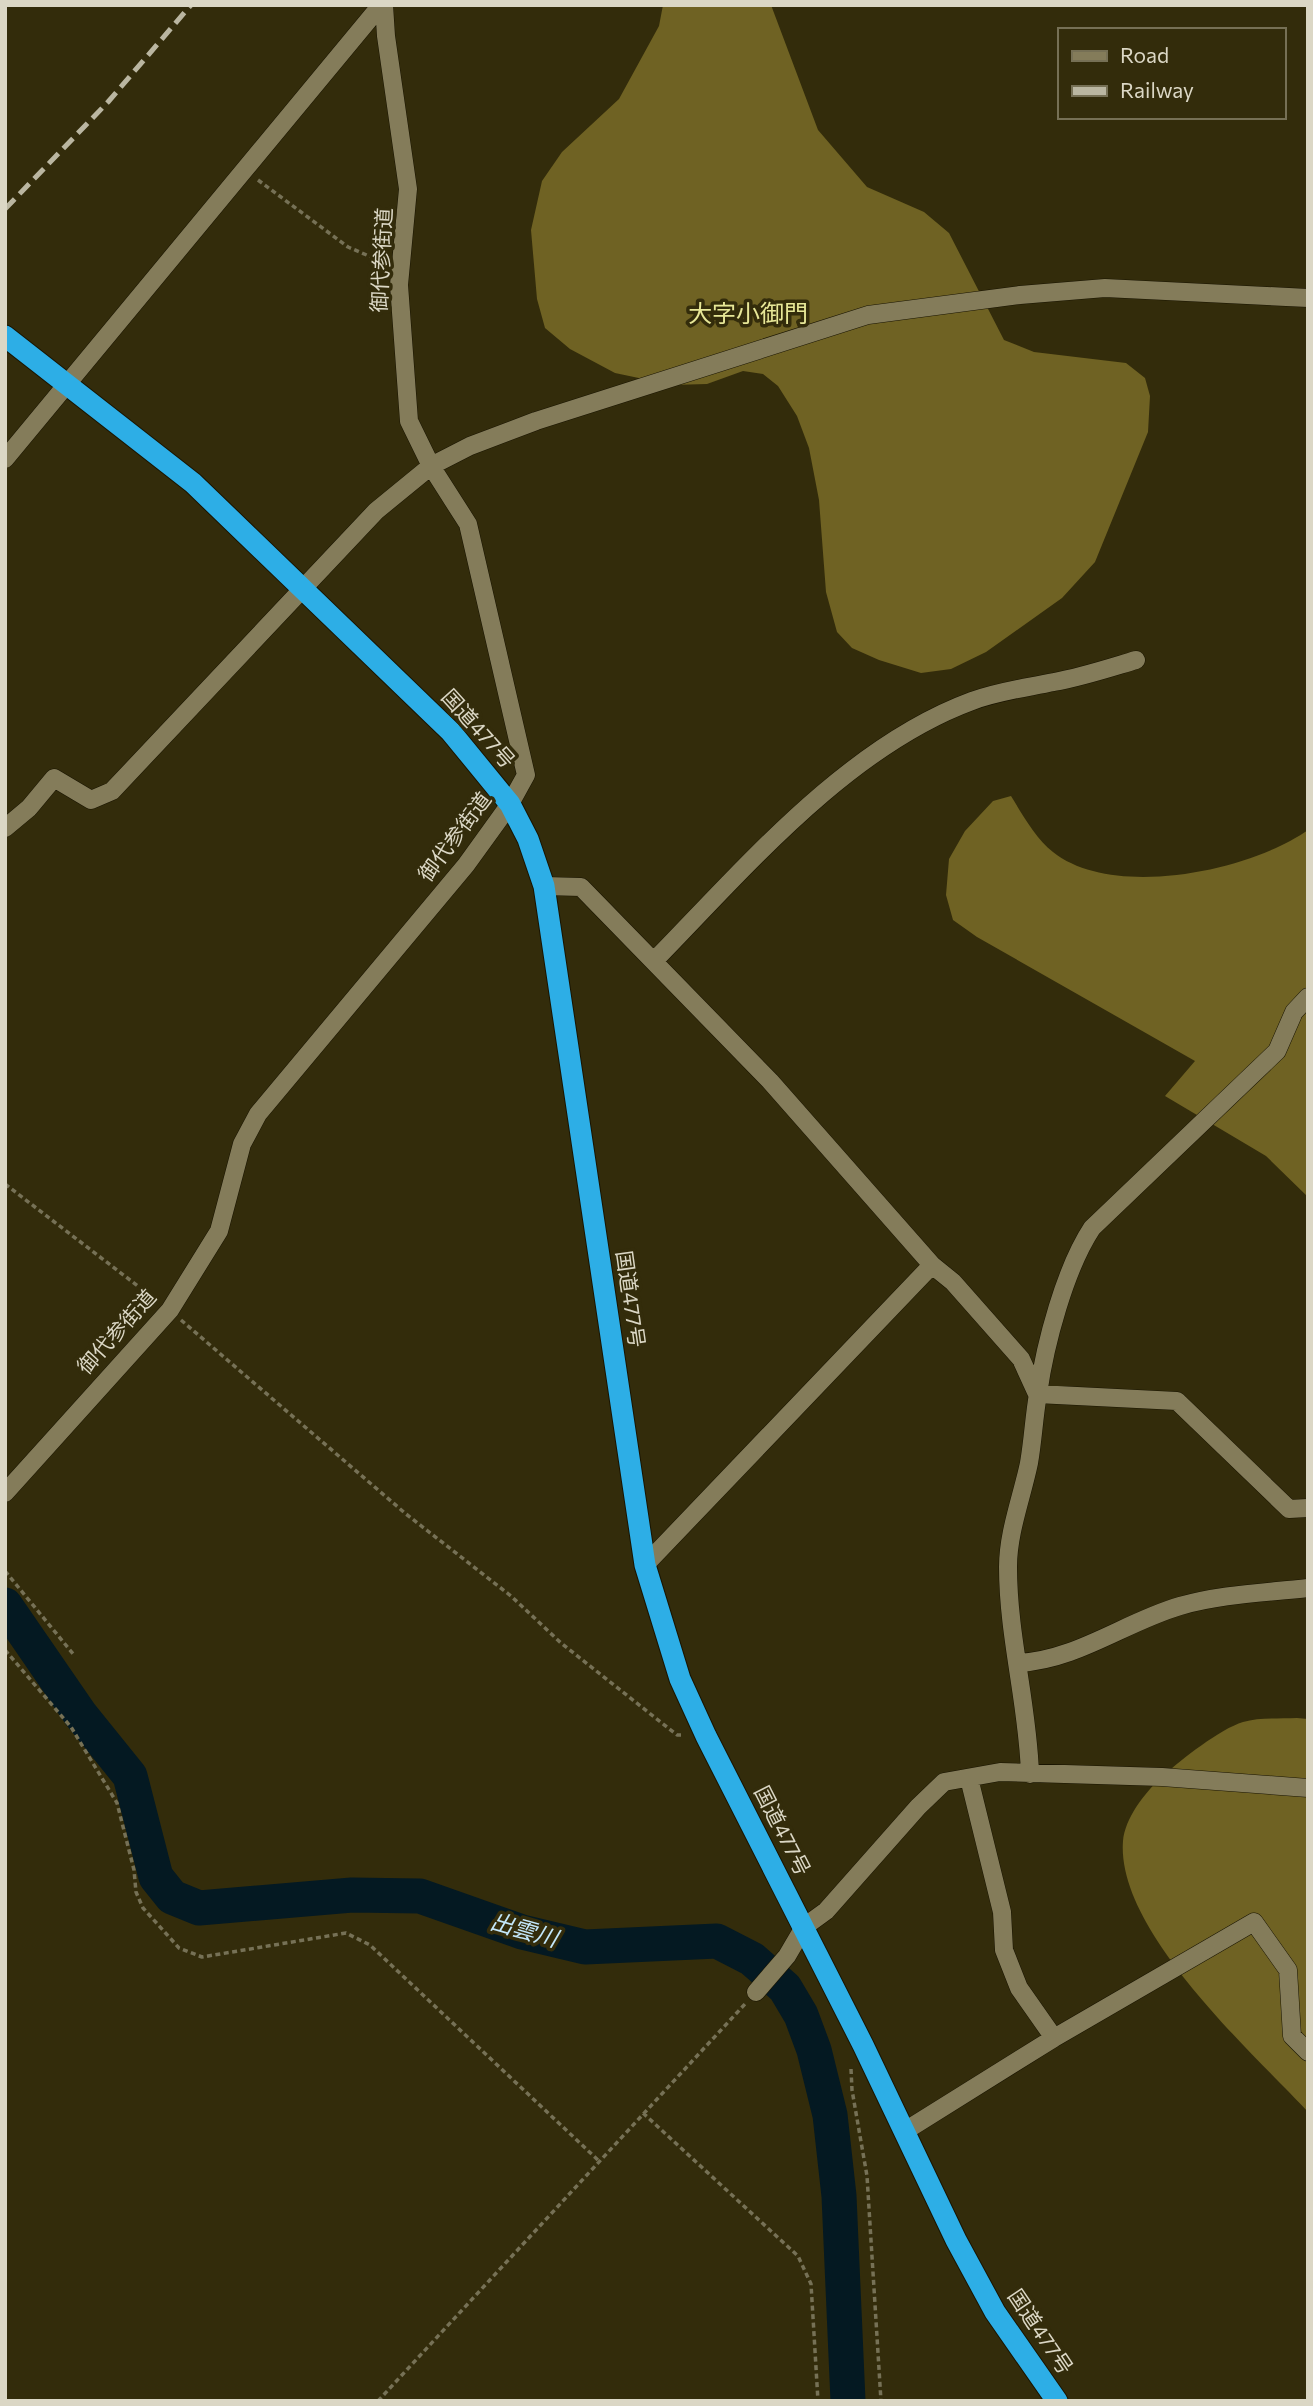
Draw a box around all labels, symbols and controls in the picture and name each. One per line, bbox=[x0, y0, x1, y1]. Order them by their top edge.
legend bbox=[1058, 28, 1285, 119]
text: Road bbox=[1120, 42, 1169, 67]
text: Railway bbox=[1120, 77, 1194, 102]
street label: 御代参街道 bbox=[365, 207, 396, 313]
district label: 大字小御門 bbox=[688, 298, 808, 327]
street label: 国道477号 bbox=[437, 683, 521, 773]
street label: 御代参街道 bbox=[412, 787, 495, 886]
street label: 国道477号 bbox=[612, 1249, 651, 1349]
street label: 御代参街道 bbox=[71, 1284, 160, 1378]
street label: 国道477号 bbox=[750, 1781, 817, 1879]
water label: 出雲川 bbox=[487, 1906, 564, 1953]
street label: 国道477号 bbox=[1004, 2284, 1079, 2379]

